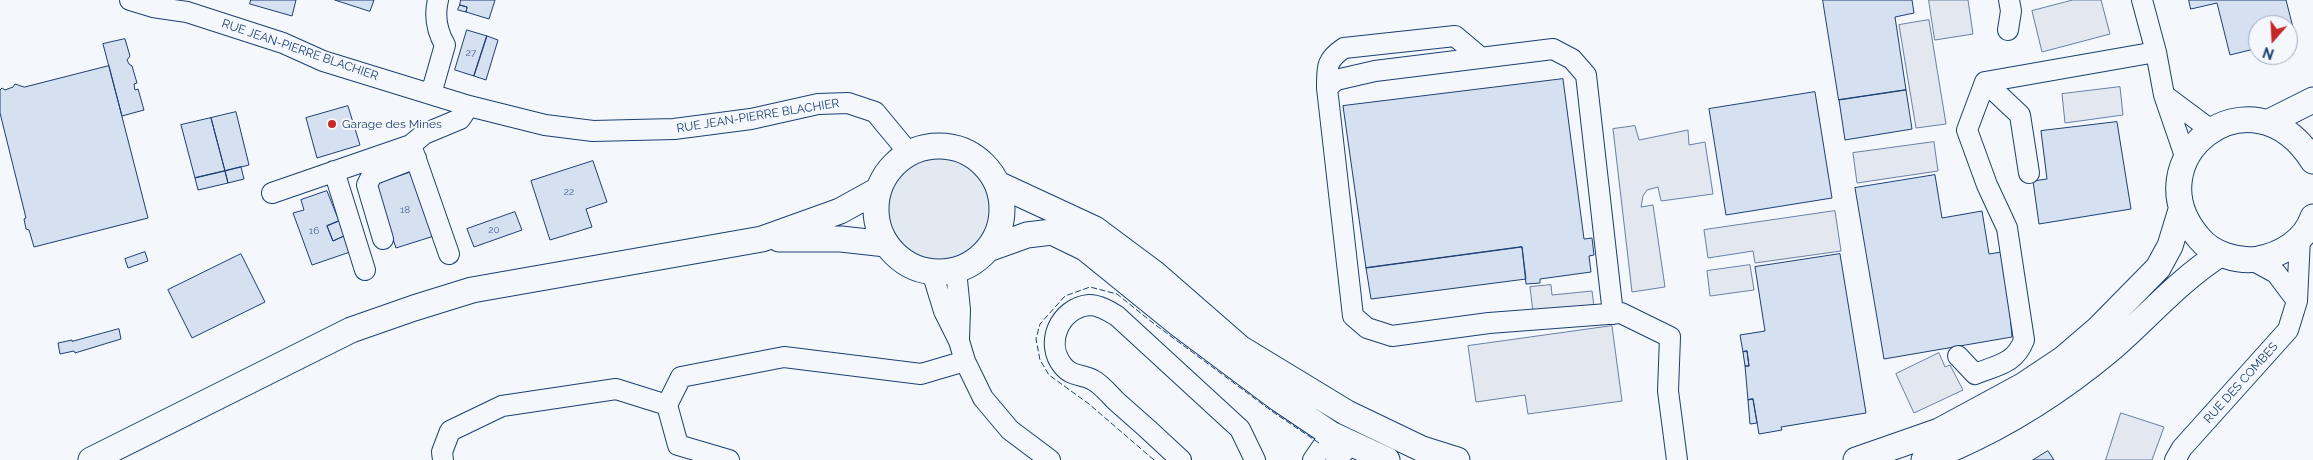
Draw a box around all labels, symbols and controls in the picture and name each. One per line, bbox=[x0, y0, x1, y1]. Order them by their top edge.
north arrow bbox=[2248, 15, 2298, 65]
street label: RUE JEAN-PIERRE BLACHIER bbox=[220, 16, 380, 84]
text: N bbox=[2261, 44, 2276, 63]
house number: 27 bbox=[466, 47, 476, 59]
street label: RUE JEAN-PIERRE BLACHIER bbox=[676, 96, 840, 136]
place label: Garage des Mines bbox=[342, 117, 442, 131]
marker: Garage des Mines bbox=[326, 118, 338, 130]
house number: 22 bbox=[564, 186, 574, 198]
house number: 18 bbox=[400, 204, 410, 216]
house number: 20 bbox=[488, 224, 500, 236]
house number: 16 bbox=[309, 225, 319, 237]
street label: RUE DES COMBES bbox=[2201, 340, 2281, 426]

